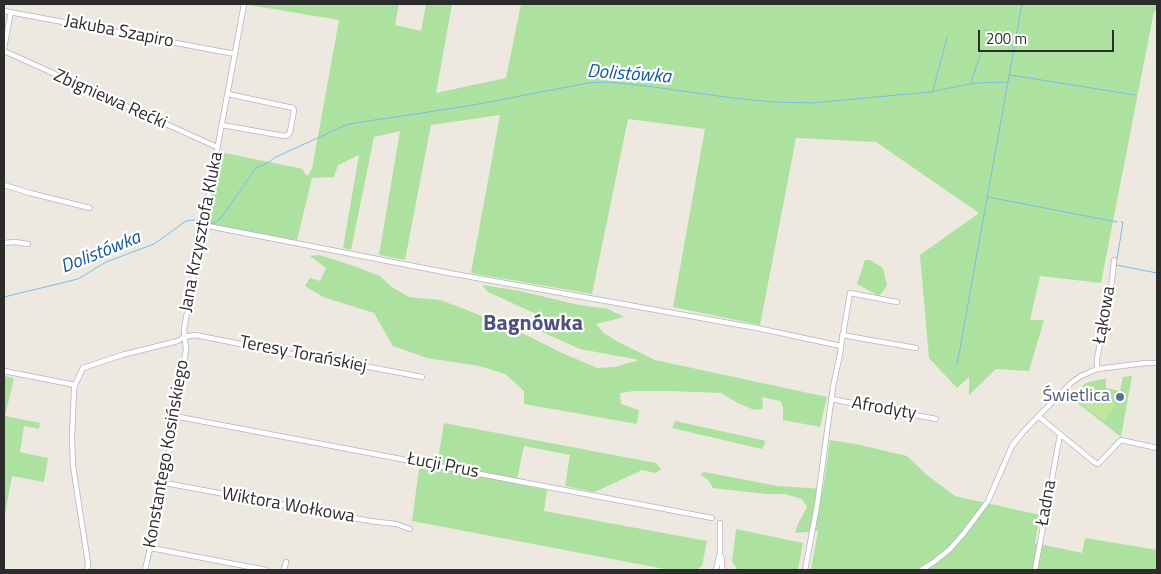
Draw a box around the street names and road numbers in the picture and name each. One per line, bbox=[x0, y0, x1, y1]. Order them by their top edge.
street label: Jakuba Szapiro bbox=[63, 11, 175, 53]
street label: Zbigniewa Rećki bbox=[50, 65, 170, 135]
street label: Jana Krzysztofa Kluka bbox=[176, 150, 228, 314]
street label: Łąkowa bbox=[1089, 284, 1121, 346]
street label: Teresy Torańskiej bbox=[238, 332, 368, 378]
street label: Konstantego Kosińskiego bbox=[140, 358, 194, 550]
street label: Afrodyty bbox=[850, 393, 918, 425]
street label: Łucji Prus bbox=[405, 448, 481, 484]
street label: Ładna bbox=[1032, 479, 1062, 527]
street label: Wiktora Wołkowa bbox=[220, 484, 356, 528]

